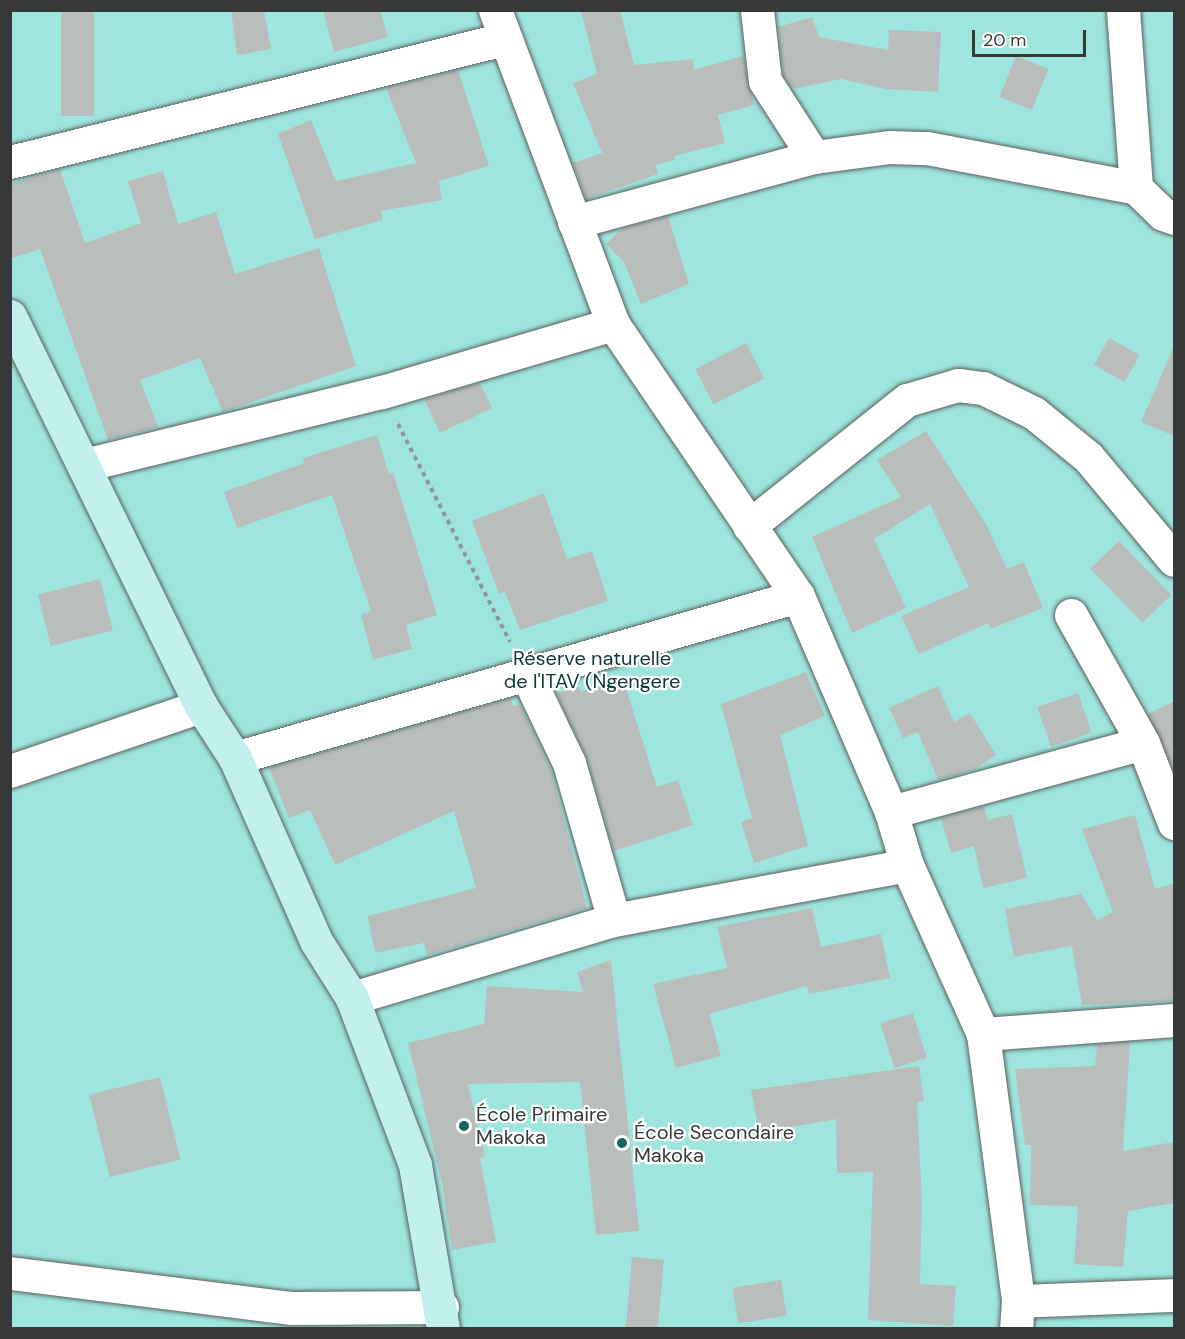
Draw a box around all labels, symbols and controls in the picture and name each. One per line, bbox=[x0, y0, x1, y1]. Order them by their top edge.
scale bar bbox=[975, 18, 1089, 56]
text: 20 m bbox=[983, 28, 1026, 52]
park label: Réserve naturelle de l'ITAV (Ngengere bbox=[504, 646, 680, 693]
place label: École Primaire Makoka bbox=[476, 1102, 607, 1149]
marker: École Primaire Makoka bbox=[457, 1119, 471, 1133]
place label: École Secondaire Makoka bbox=[634, 1120, 794, 1167]
marker: École Secondaire Makoka bbox=[615, 1136, 629, 1150]

